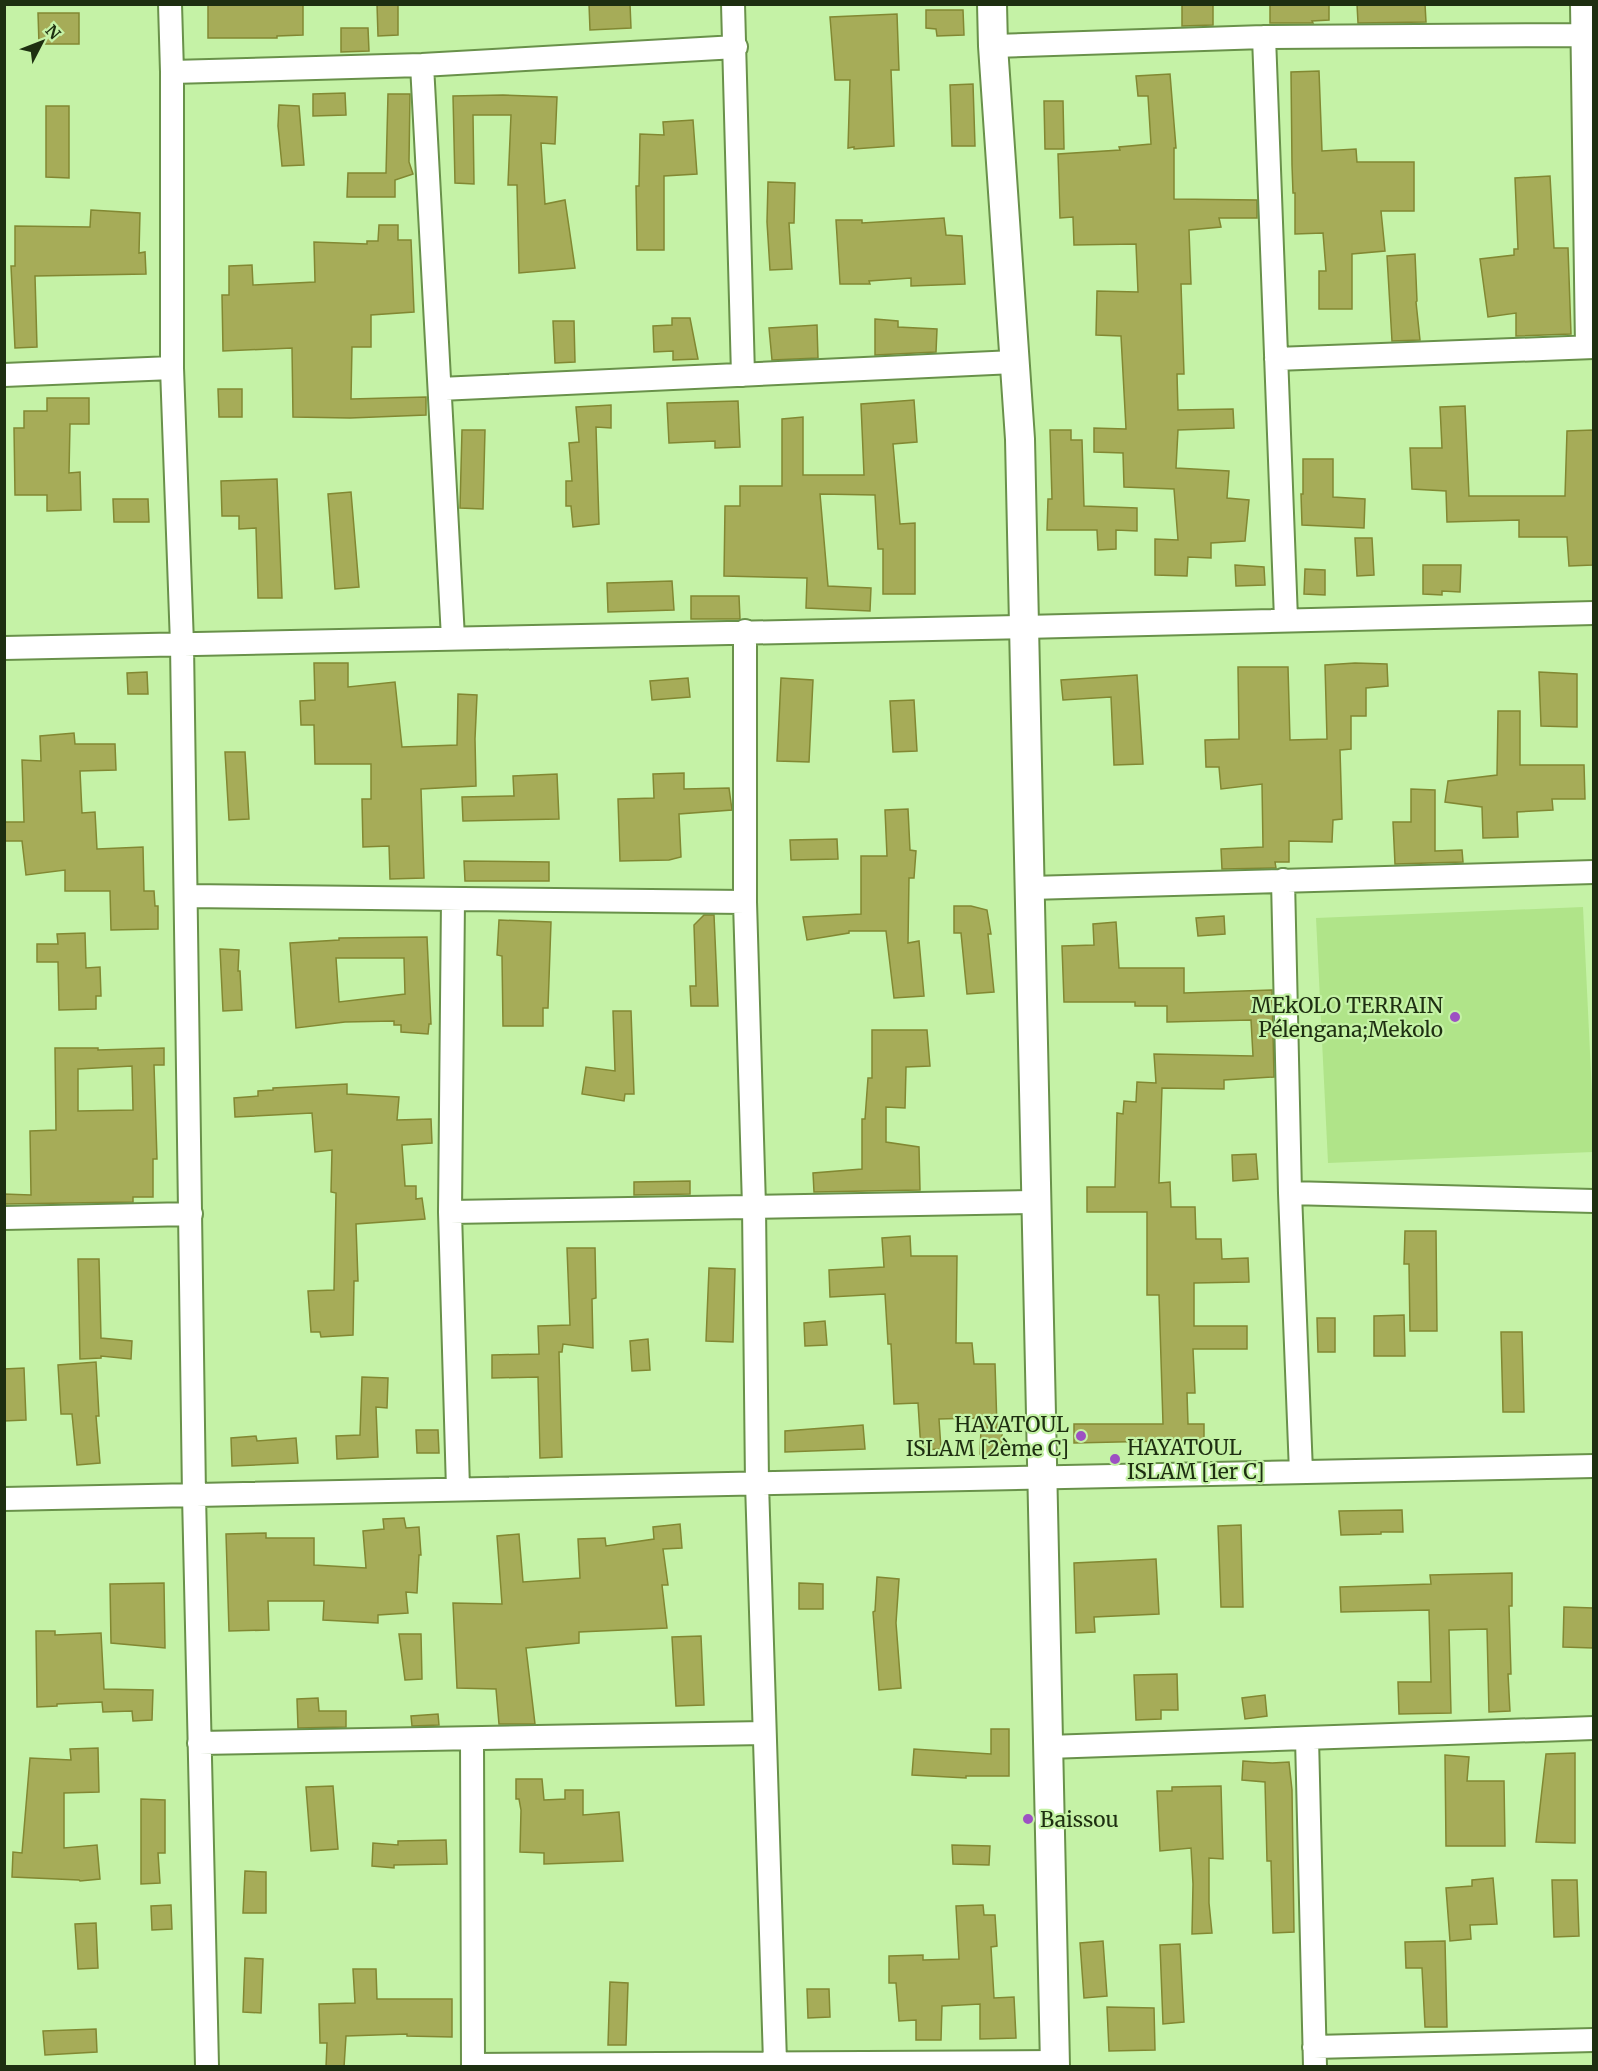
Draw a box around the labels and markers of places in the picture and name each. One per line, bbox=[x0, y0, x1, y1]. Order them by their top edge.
place label: MEkOLO TERRAIN Pélengana;Mekolo bbox=[1251, 992, 1443, 1043]
marker: MEkOLO TERRAIN Pélengana;Mekolo bbox=[1448, 1010, 1462, 1024]
place label: HAYATOUL ISLAM [2ème C] bbox=[906, 1411, 1069, 1462]
marker: HAYATOUL ISLAM [2ème C] bbox=[1074, 1429, 1088, 1443]
place label: HAYATOUL ISLAM [1er C] bbox=[1127, 1434, 1264, 1485]
marker: HAYATOUL ISLAM [1er C] bbox=[1108, 1452, 1122, 1466]
place label: Baissou bbox=[1040, 1806, 1119, 1833]
marker: Baissou bbox=[1021, 1812, 1035, 1826]

